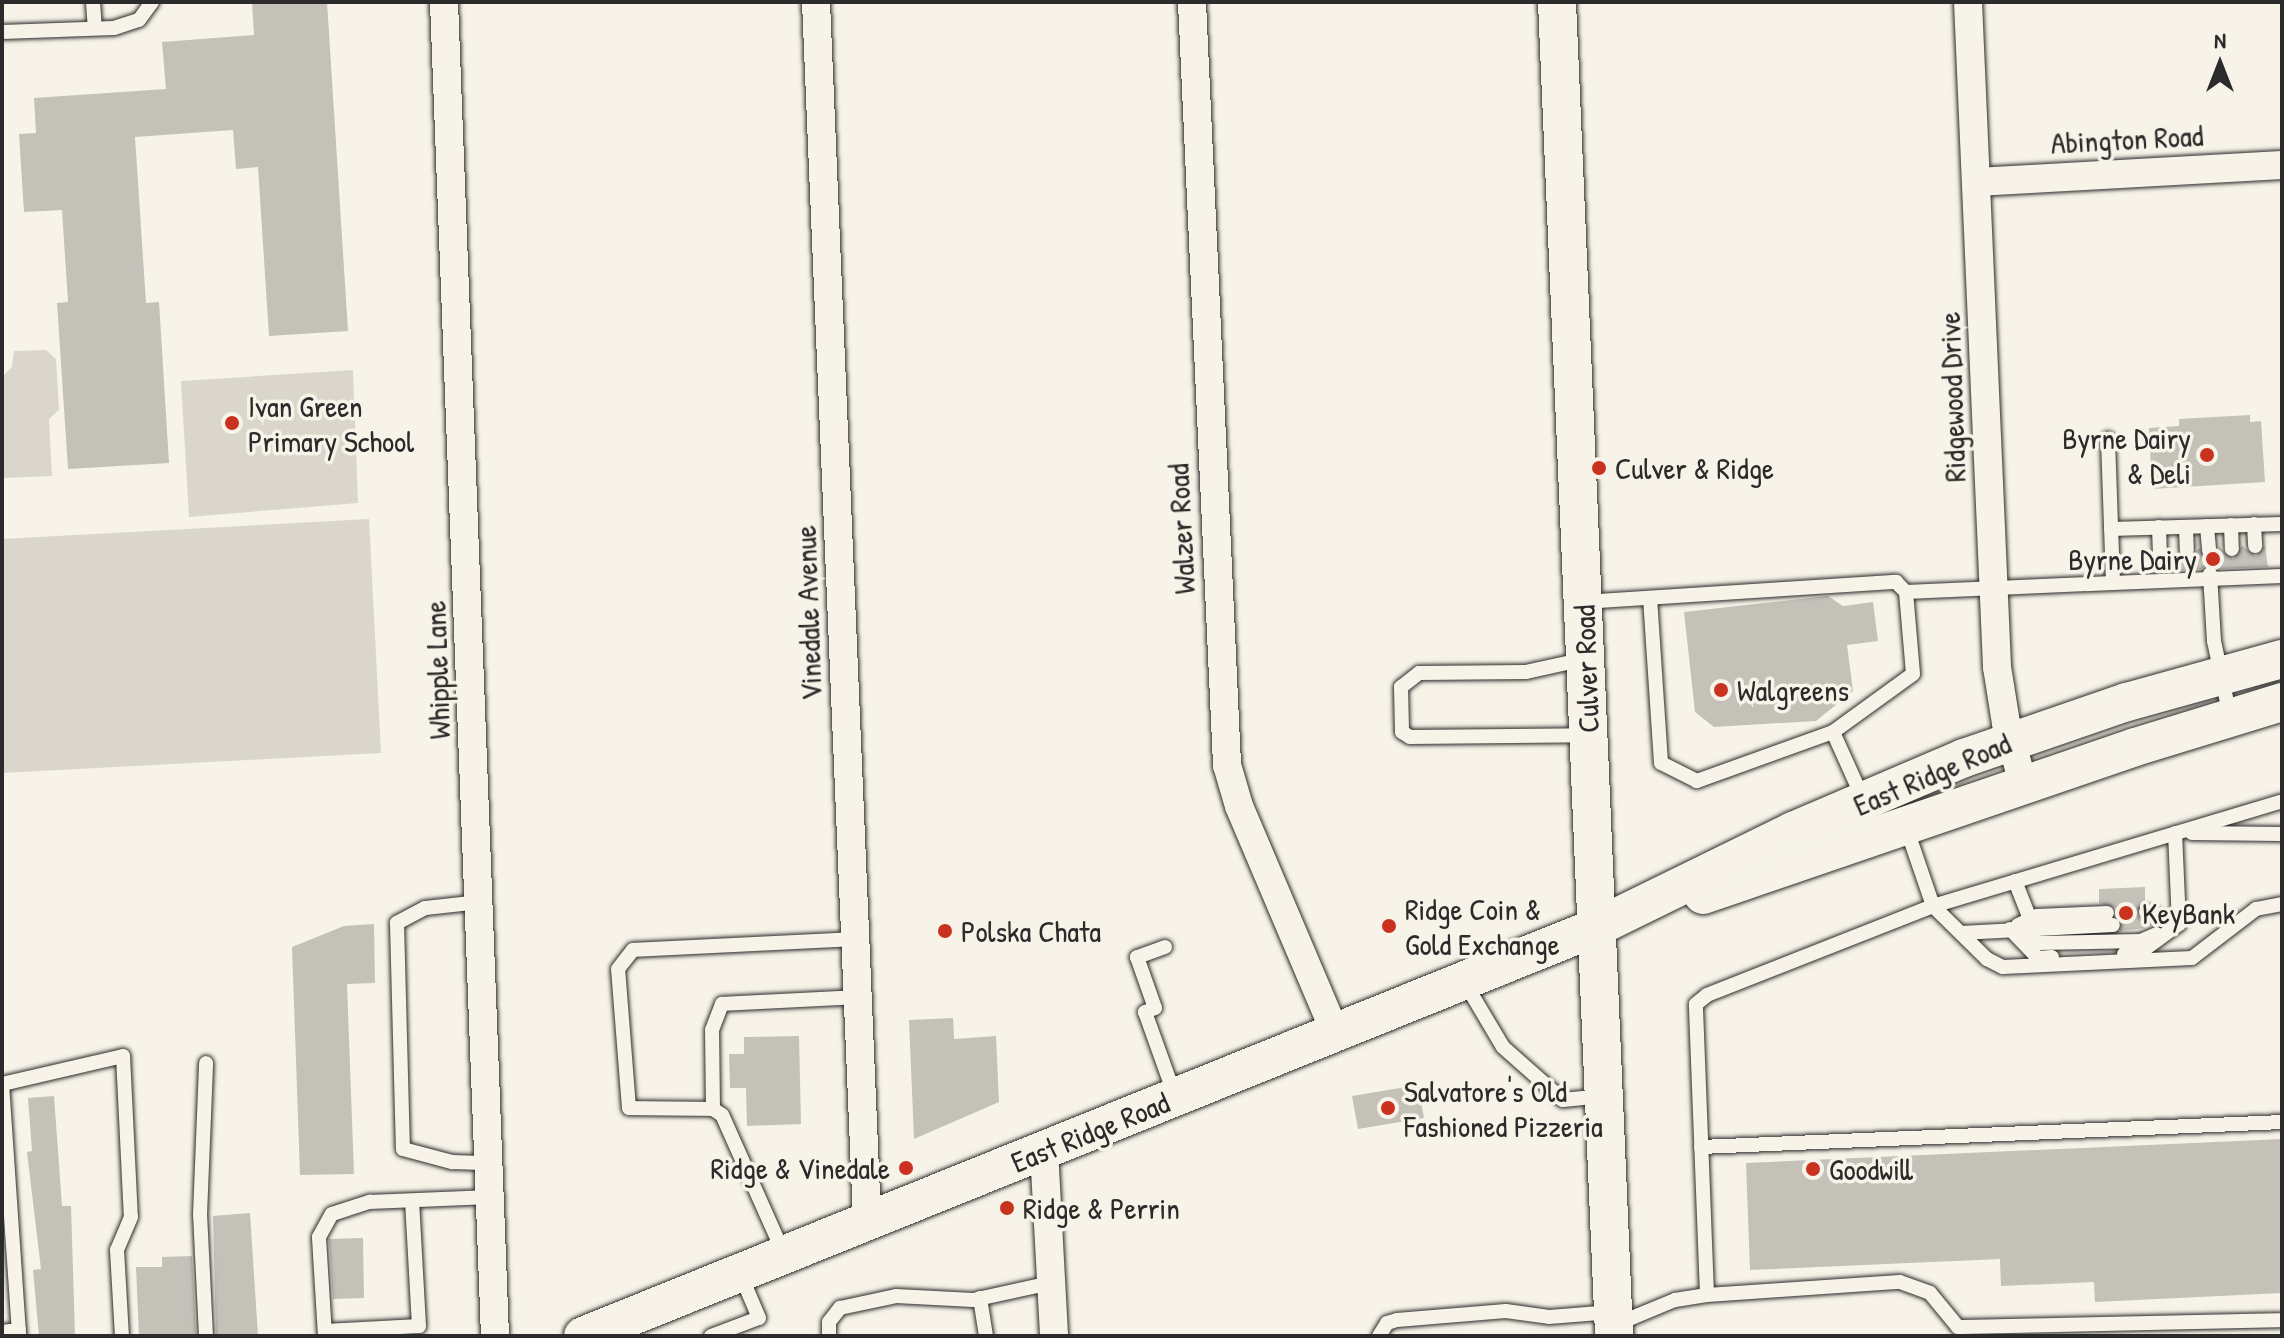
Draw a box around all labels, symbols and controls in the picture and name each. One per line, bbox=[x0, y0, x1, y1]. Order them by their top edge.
north arrow bbox=[2180, 24, 2260, 104]
text: N bbox=[2214, 25, 2226, 55]
street label: Abington Road bbox=[2050, 117, 2204, 161]
street label: Ridgewood Drive bbox=[1931, 311, 1973, 483]
place label: Ivan Green Primary School bbox=[248, 388, 414, 458]
marker: Ivan Green Primary School bbox=[223, 414, 241, 432]
place label: Byrne Dairy & Deli bbox=[2062, 420, 2191, 490]
marker: Byrne Dairy & Deli bbox=[2198, 446, 2216, 464]
place label: Culver & Ridge bbox=[1615, 450, 1774, 486]
marker: Culver & Ridge bbox=[1590, 459, 1608, 477]
street label: Walzer Road bbox=[1160, 463, 1202, 595]
street label: Vinedale Avenue bbox=[787, 525, 829, 701]
place label: Byrne Dairy bbox=[2068, 541, 2197, 577]
marker: Byrne Dairy bbox=[2204, 550, 2222, 568]
street label: Whipple Lane bbox=[417, 600, 457, 740]
street label: Culver Road bbox=[1566, 604, 1606, 734]
place label: Walgreens bbox=[1737, 672, 1849, 708]
marker: Walgreens bbox=[1712, 681, 1730, 699]
street label: East Ridge Road bbox=[1848, 725, 2016, 823]
place label: Ridge Coin & Gold Exchange bbox=[1405, 891, 1560, 962]
place label: KeyBank bbox=[2142, 895, 2235, 931]
marker: KeyBank bbox=[2117, 904, 2135, 922]
place label: Polska Chata bbox=[961, 913, 1101, 949]
marker: Ridge Coin & Gold Exchange bbox=[1380, 917, 1398, 935]
marker: Polska Chata bbox=[936, 922, 954, 940]
place label: Salvatore's Old Fashioned Pizzeria bbox=[1404, 1073, 1603, 1144]
street label: East Ridge Road bbox=[1006, 1084, 1174, 1180]
marker: Salvatore's Old Fashioned Pizzeria bbox=[1379, 1099, 1397, 1117]
place label: Ridge & Vinedale bbox=[711, 1150, 890, 1186]
place label: Goodwill bbox=[1829, 1151, 1913, 1187]
marker: Ridge & Vinedale bbox=[897, 1159, 915, 1177]
marker: Goodwill bbox=[1804, 1160, 1822, 1178]
place label: Ridge & Perrin bbox=[1023, 1190, 1180, 1226]
marker: Ridge & Perrin bbox=[998, 1199, 1016, 1217]

